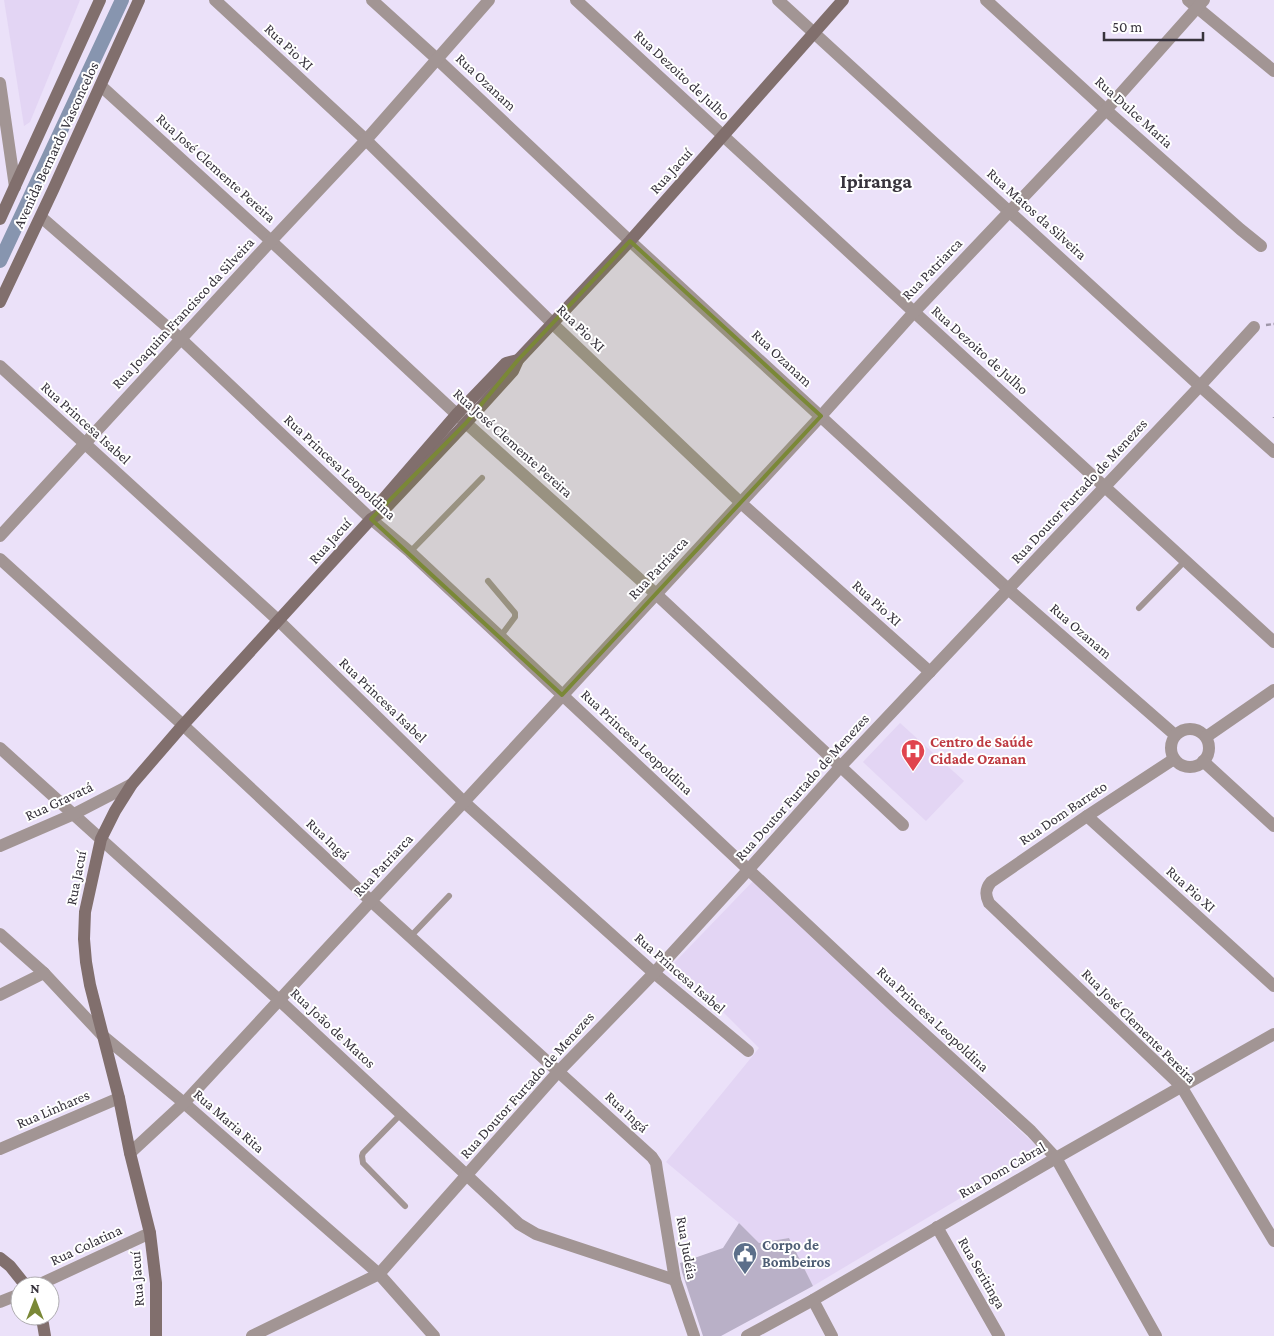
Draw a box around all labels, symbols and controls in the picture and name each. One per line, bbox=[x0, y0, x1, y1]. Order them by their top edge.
scale bar bbox=[1104, 10, 1203, 42]
text: 50 m bbox=[1112, 19, 1142, 35]
street label: Rua Pio XI bbox=[261, 20, 317, 74]
street label: Rua Dezoito de Julho bbox=[630, 27, 733, 124]
street label: Rua Ozanam bbox=[453, 50, 519, 114]
street label: Avenida Bernardo Vasconcelos bbox=[10, 59, 102, 231]
street label: Rua Dulce Maria bbox=[1092, 73, 1176, 151]
street label: Rua José Clemente Pereira bbox=[152, 110, 279, 226]
street label: Rua Jacuí bbox=[647, 144, 697, 198]
street label: Rua Matos da Silveira bbox=[984, 165, 1090, 263]
district label: Ipiranga bbox=[840, 170, 912, 192]
street label: Rua Joaquim Francisco da Silveira bbox=[109, 234, 258, 393]
street label: Rua Patriarca bbox=[899, 235, 965, 303]
street label: Rua Pio XI bbox=[554, 301, 608, 355]
street label: Rua Dezoito de Julho bbox=[928, 302, 1032, 398]
street label: Rua Ozanam bbox=[749, 326, 815, 390]
street label: Rua Princesa Isabel bbox=[38, 379, 134, 467]
street label: Rua José Clemente Pereira bbox=[449, 385, 576, 501]
street label: Rua Princesa Leopoldina bbox=[280, 411, 399, 524]
street label: Rua Doutor Furtado de Menezes bbox=[1008, 415, 1150, 567]
street label: Rua Jacuí bbox=[306, 514, 356, 568]
street label: Rua Patriarca bbox=[625, 533, 691, 603]
street label: Rua Pio XI bbox=[849, 577, 905, 629]
street label: Rua Ozanam bbox=[1047, 600, 1115, 662]
street label: Rua Princesa Isabel bbox=[336, 654, 430, 746]
street label: Rua Princesa Leopoldina bbox=[577, 686, 696, 799]
street label: Rua Doutor Furtado de Menezes bbox=[732, 710, 872, 864]
place label: Centro de Saúde Cidade Ozanan bbox=[930, 734, 1033, 767]
hospital icon: Centro de Saúde Cidade Ozanan bbox=[900, 738, 926, 772]
street label: Rua Gravatá bbox=[23, 778, 95, 824]
street label: Rua Dom Barreto bbox=[1016, 778, 1110, 848]
street label: Rua Ingá bbox=[303, 815, 353, 864]
street label: Rua Patriarca bbox=[350, 830, 416, 900]
street label: Rua Jacuí bbox=[63, 848, 90, 907]
street label: Rua Pio XI bbox=[1163, 863, 1219, 915]
street label: Rua Princesa Isabel bbox=[631, 929, 729, 1017]
street label: Rua Princesa Leopoldina bbox=[873, 963, 992, 1076]
street label: Rua José Clemente Pereira bbox=[1078, 966, 1199, 1087]
street label: Rua João de Matos bbox=[287, 985, 379, 1072]
street label: Rua Doutor Furtado de Menezes bbox=[457, 1008, 597, 1162]
street label: Rua Linhares bbox=[14, 1086, 92, 1132]
street label: Rua Maria Rita bbox=[190, 1086, 268, 1156]
street label: Rua Ingá bbox=[602, 1088, 652, 1137]
street label: Rua Dom Cabral bbox=[956, 1139, 1048, 1201]
street label: Rua Judéia bbox=[673, 1215, 700, 1281]
street label: Rua Colatina bbox=[48, 1221, 124, 1268]
street label: Rua Seritinga bbox=[954, 1234, 1009, 1312]
place label: Corpo de Bombeiros bbox=[762, 1237, 830, 1270]
public building icon: Corpo de Bombeiros bbox=[732, 1241, 758, 1275]
street label: Rua Jacuí bbox=[127, 1250, 148, 1307]
north arrow bbox=[10, 1276, 60, 1326]
text: N bbox=[30, 1280, 40, 1296]

